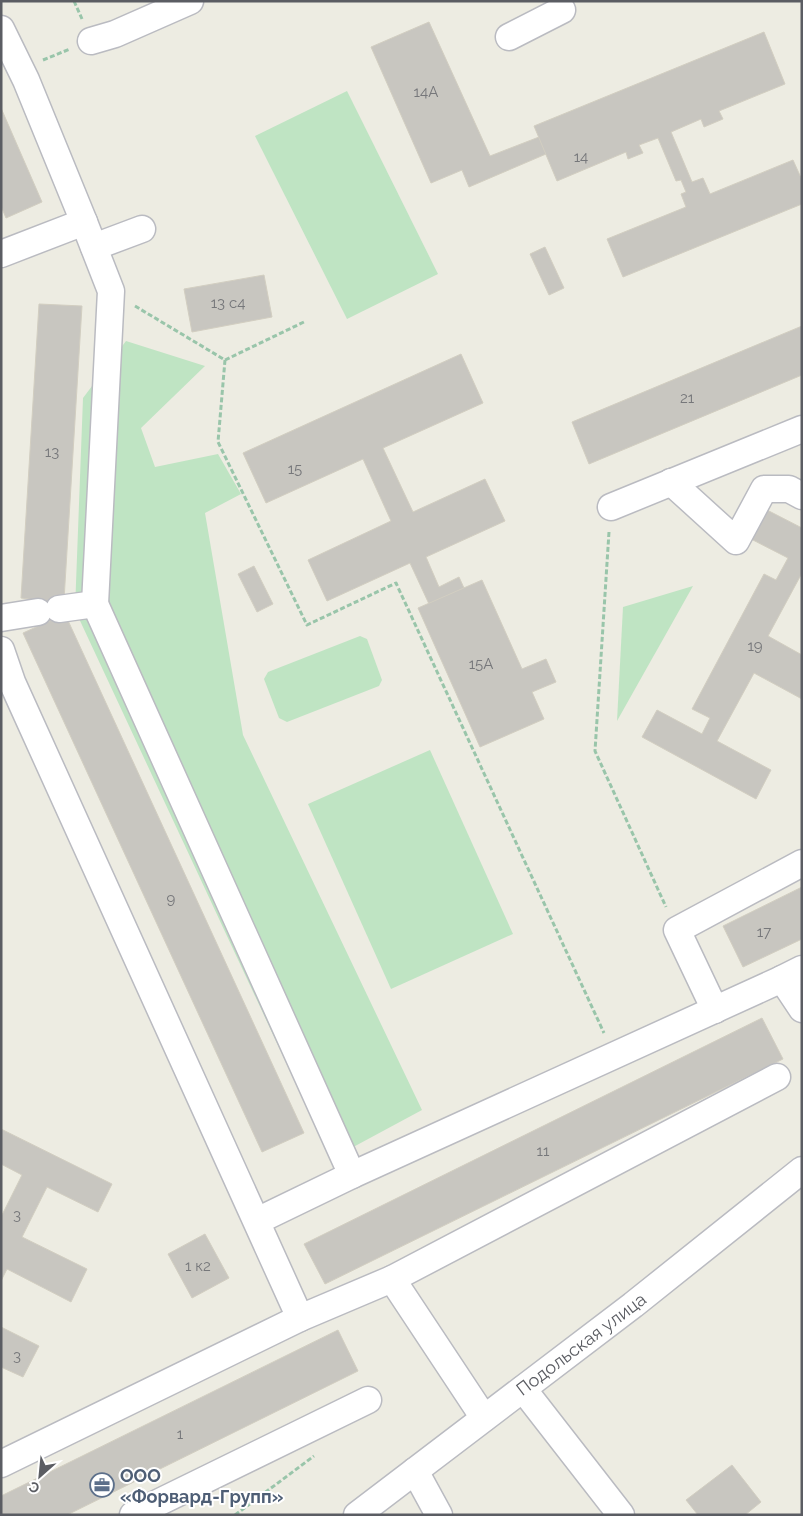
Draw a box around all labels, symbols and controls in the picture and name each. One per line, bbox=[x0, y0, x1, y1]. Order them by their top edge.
house number: 14А bbox=[414, 83, 438, 101]
house number: 14 bbox=[574, 148, 588, 166]
house number: 13 с4 bbox=[211, 294, 245, 312]
house number: 21 bbox=[680, 389, 695, 407]
house number: 13 bbox=[45, 443, 59, 461]
house number: 15 bbox=[288, 460, 302, 478]
house number: 19 bbox=[747, 637, 763, 655]
house number: 15А bbox=[469, 655, 493, 673]
house number: 9 bbox=[167, 890, 176, 908]
house number: 17 bbox=[757, 923, 771, 941]
house number: 11 bbox=[537, 1142, 550, 1160]
house number: 3 bbox=[13, 1206, 21, 1224]
house number: 1 к2 bbox=[185, 1257, 211, 1275]
street label: Подольская улица bbox=[512, 1288, 650, 1400]
house number: 3 bbox=[13, 1347, 21, 1365]
house number: 1 bbox=[177, 1425, 184, 1443]
north arrow bbox=[15, 1451, 65, 1501]
place label: ООО «Форвард-Групп» bbox=[120, 1465, 284, 1507]
office icon: ООО «Форвард-Групп» bbox=[89, 1472, 115, 1498]
text: С bbox=[26, 1478, 42, 1497]

